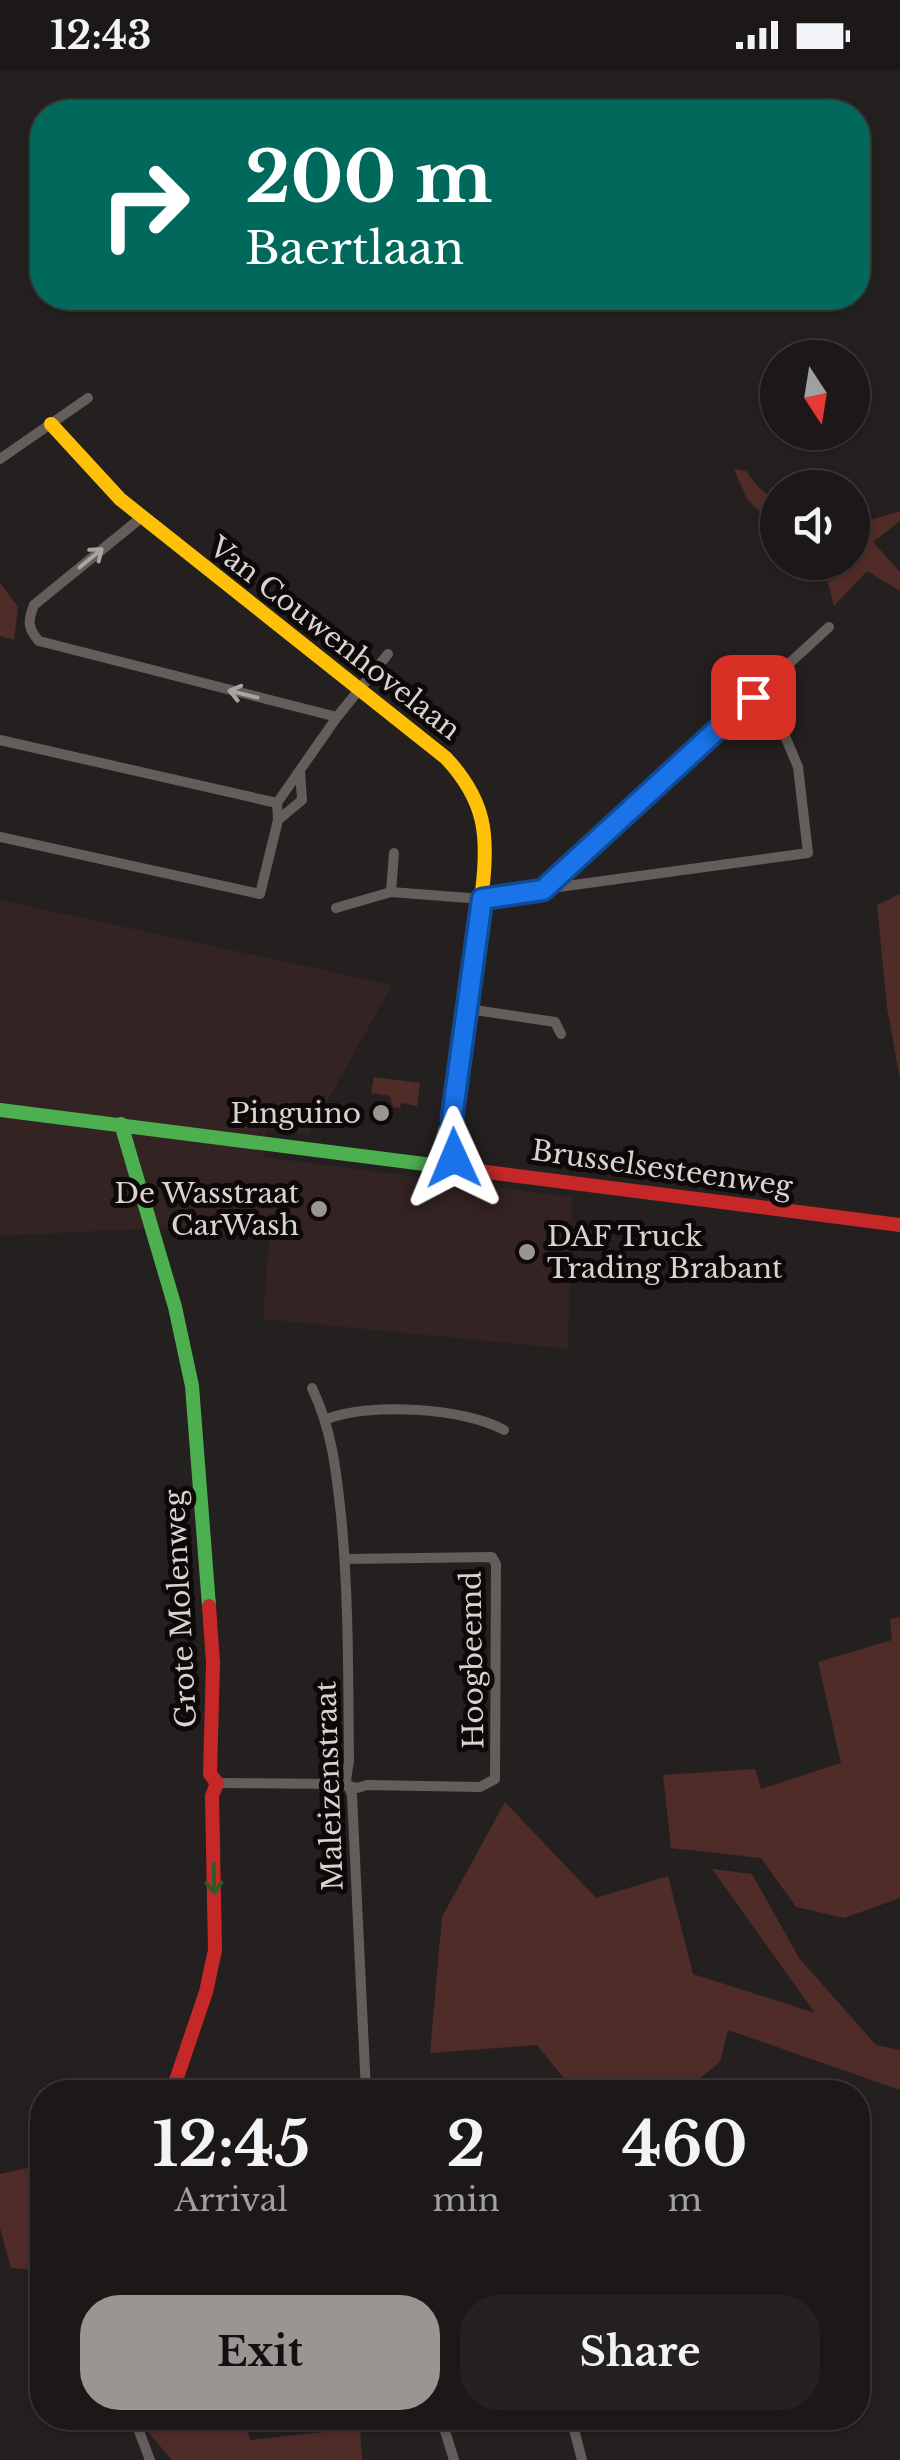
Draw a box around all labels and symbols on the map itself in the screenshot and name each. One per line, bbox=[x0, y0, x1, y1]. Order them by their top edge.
north arrow bbox=[760, 340, 870, 450]
street label: Van Couwenhovelaan bbox=[201, 529, 467, 747]
one-way arrow bbox=[78, 547, 104, 569]
pin bbox=[711, 655, 796, 740]
one-way arrow bbox=[228, 683, 259, 702]
place label: Pinguino bbox=[230, 1096, 361, 1131]
marker: Pinguino bbox=[370, 1102, 392, 1124]
position arrow bbox=[402, 1106, 506, 1210]
street label: Brusselsesteenweg bbox=[529, 1133, 796, 1204]
place label: De Wasstraat CarWash bbox=[114, 1176, 299, 1243]
marker: De Wasstraat CarWash bbox=[308, 1198, 330, 1220]
place label: DAF Truck Trading Brabant bbox=[547, 1219, 783, 1286]
marker: DAF Truck Trading Brabant bbox=[516, 1241, 538, 1263]
street label: Grote Molenweg bbox=[157, 1488, 204, 1729]
street label: Hoogbeemd bbox=[453, 1571, 492, 1749]
street label: Maleizenstraat bbox=[308, 1680, 351, 1891]
one-way arrow bbox=[205, 1863, 224, 1895]

